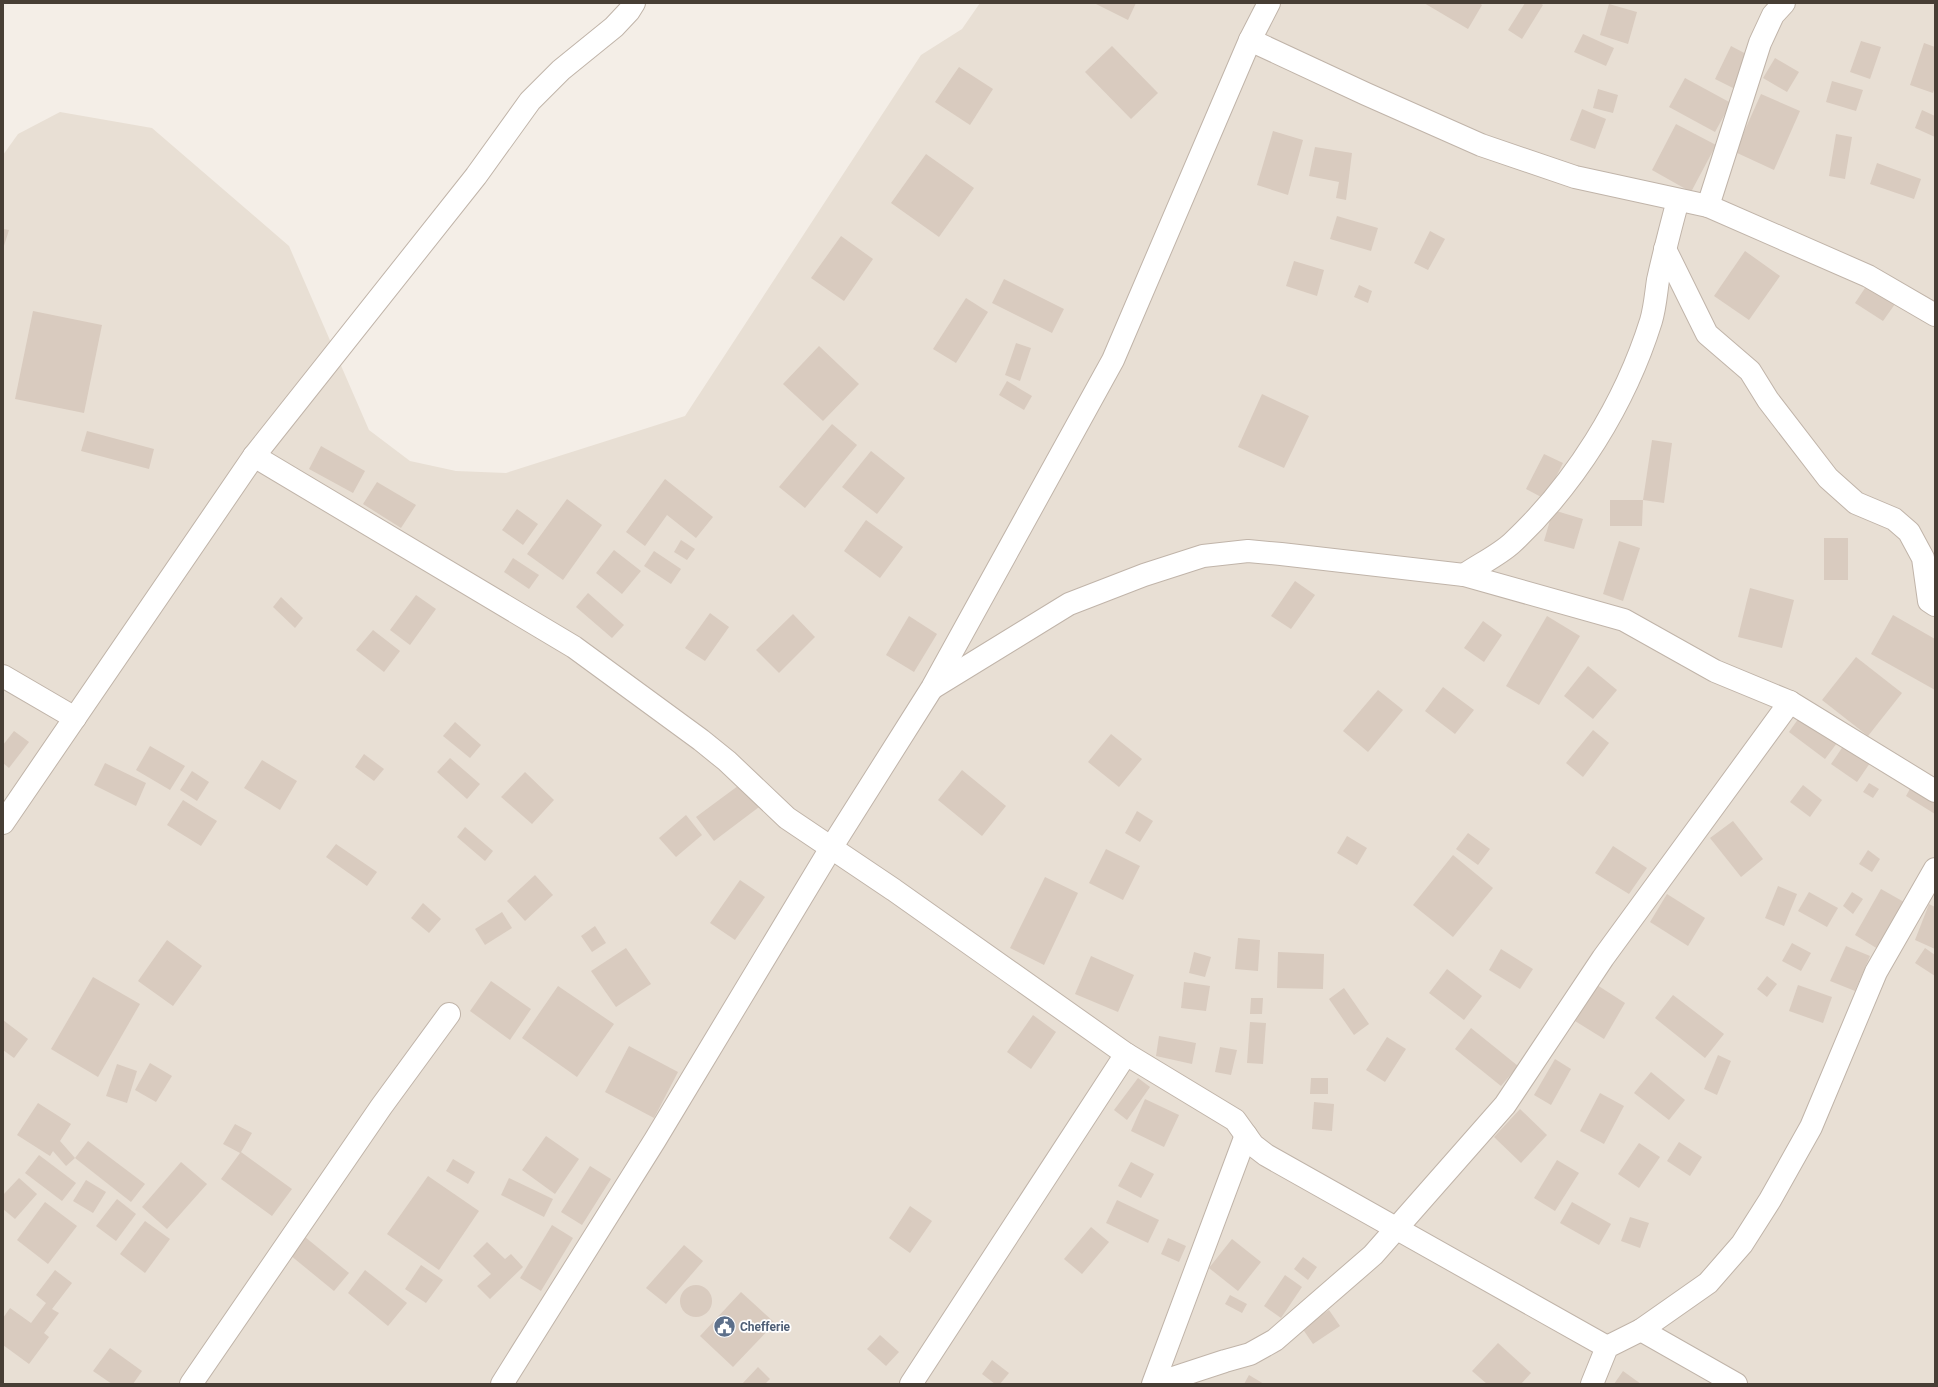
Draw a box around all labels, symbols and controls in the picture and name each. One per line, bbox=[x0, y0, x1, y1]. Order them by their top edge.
public building icon: Chefferie bbox=[712, 1314, 738, 1340]
place label: Chefferie bbox=[740, 1320, 791, 1334]

